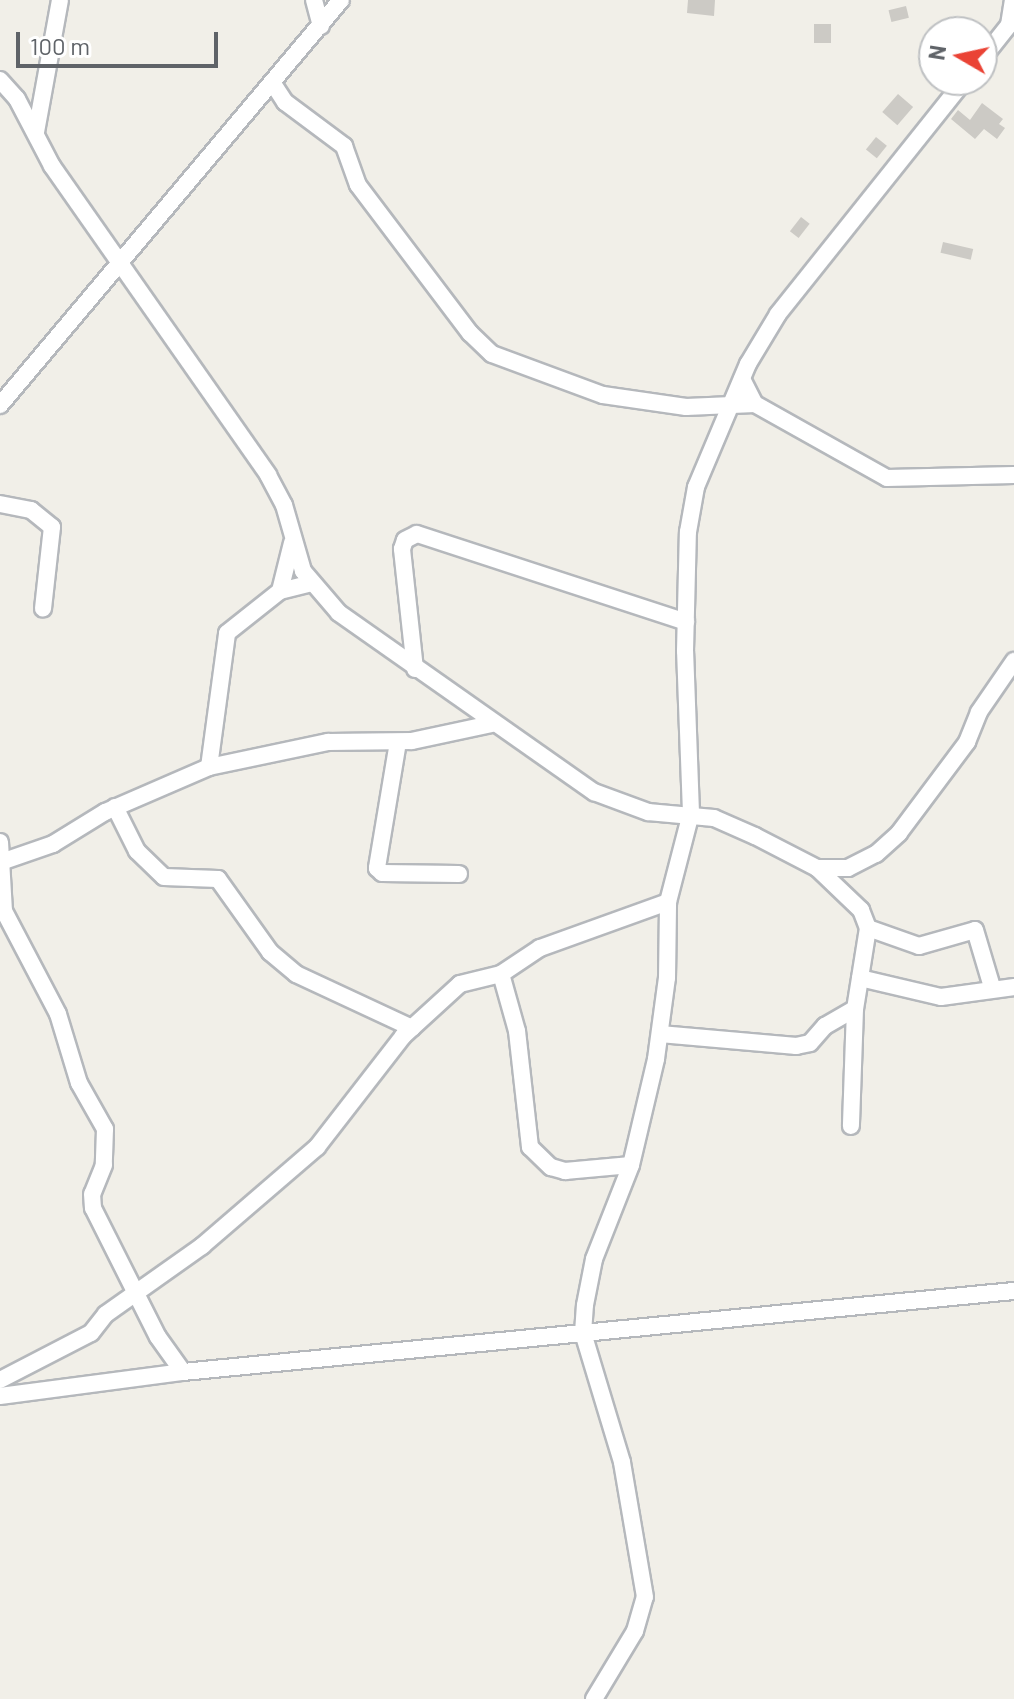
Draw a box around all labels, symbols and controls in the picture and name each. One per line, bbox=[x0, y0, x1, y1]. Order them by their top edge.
scale bar bbox=[20, 16, 222, 66]
north arrow bbox=[918, 16, 998, 96]
text: 100 m bbox=[30, 31, 90, 60]
text: N bbox=[922, 43, 950, 62]

